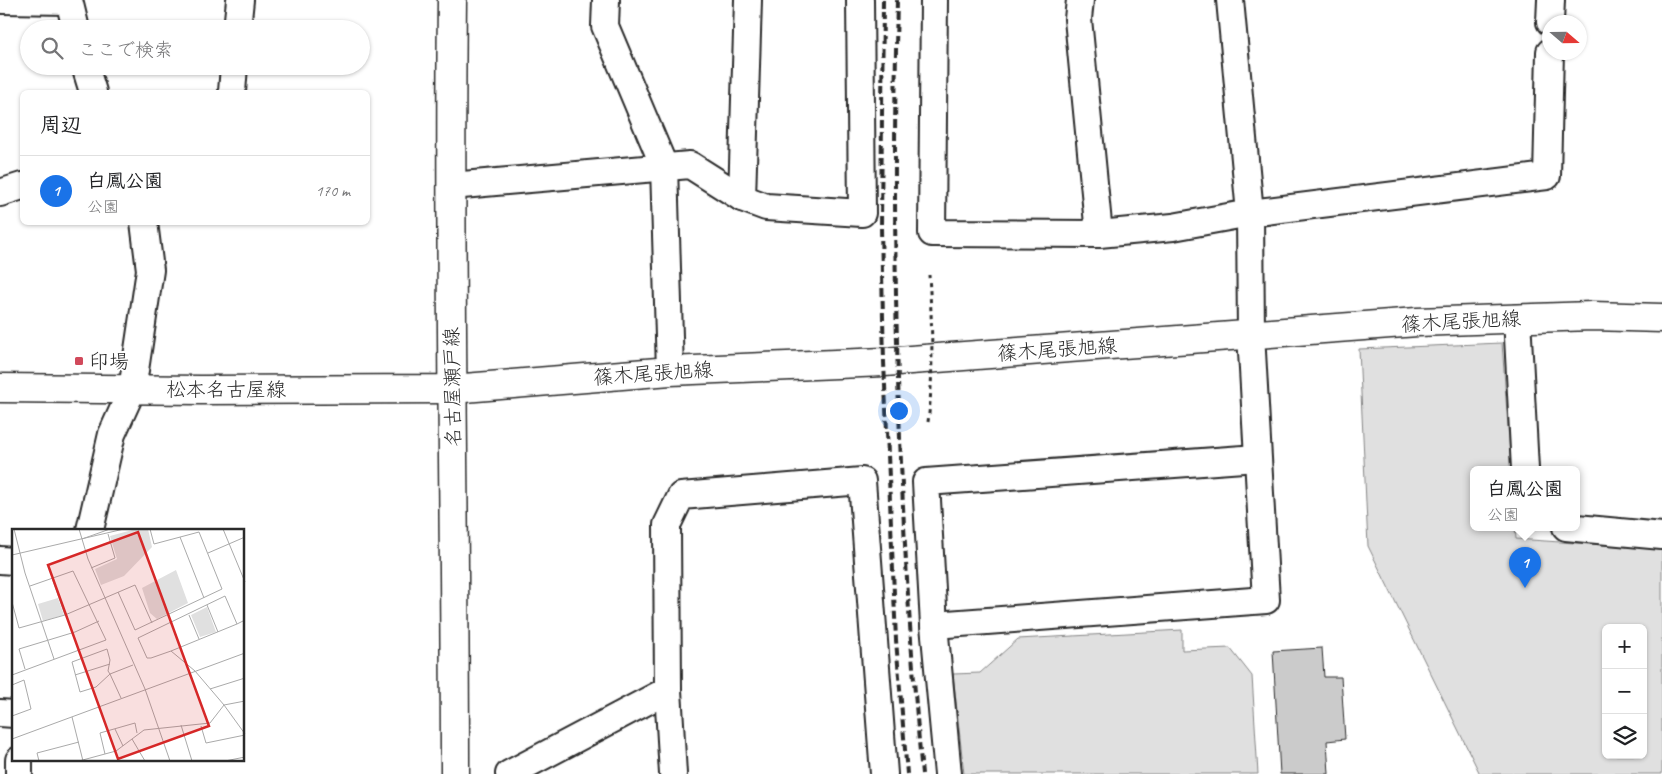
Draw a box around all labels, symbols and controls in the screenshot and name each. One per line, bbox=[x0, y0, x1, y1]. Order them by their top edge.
north arrow bbox=[1542, 15, 1587, 60]
search box bbox=[20, 20, 370, 75]
icon: search bbox=[38, 34, 66, 62]
text: ここで検索 bbox=[78, 38, 173, 62]
text: 周辺 bbox=[40, 112, 82, 138]
text: 白鳳公園 bbox=[87, 169, 163, 193]
text: 1 bbox=[52, 181, 60, 201]
text: 170 m bbox=[316, 181, 350, 201]
text: 公園 bbox=[87, 197, 119, 217]
street label: 篠木尾張旭線 bbox=[1400, 306, 1522, 337]
street label: 名古屋瀬戸線 bbox=[439, 327, 466, 447]
street label: 篠木尾張旭線 bbox=[996, 333, 1118, 366]
place label: 印場 bbox=[89, 349, 129, 374]
marker: 印場 bbox=[73, 355, 85, 367]
street label: 篠木尾張旭線 bbox=[592, 357, 714, 390]
street label: 松本名古屋線 bbox=[166, 377, 286, 402]
your location bbox=[886, 398, 912, 424]
popup bbox=[1470, 466, 1580, 531]
text: 白鳳公園 bbox=[1487, 477, 1563, 501]
text: 公園 bbox=[1487, 505, 1519, 525]
inset map bbox=[12, 529, 245, 762]
pin: 1 bbox=[1509, 547, 1541, 588]
map controls bbox=[1602, 624, 1647, 759]
button: + bbox=[1602, 624, 1647, 669]
button: − bbox=[1602, 669, 1647, 714]
button: layers bbox=[1602, 714, 1647, 759]

